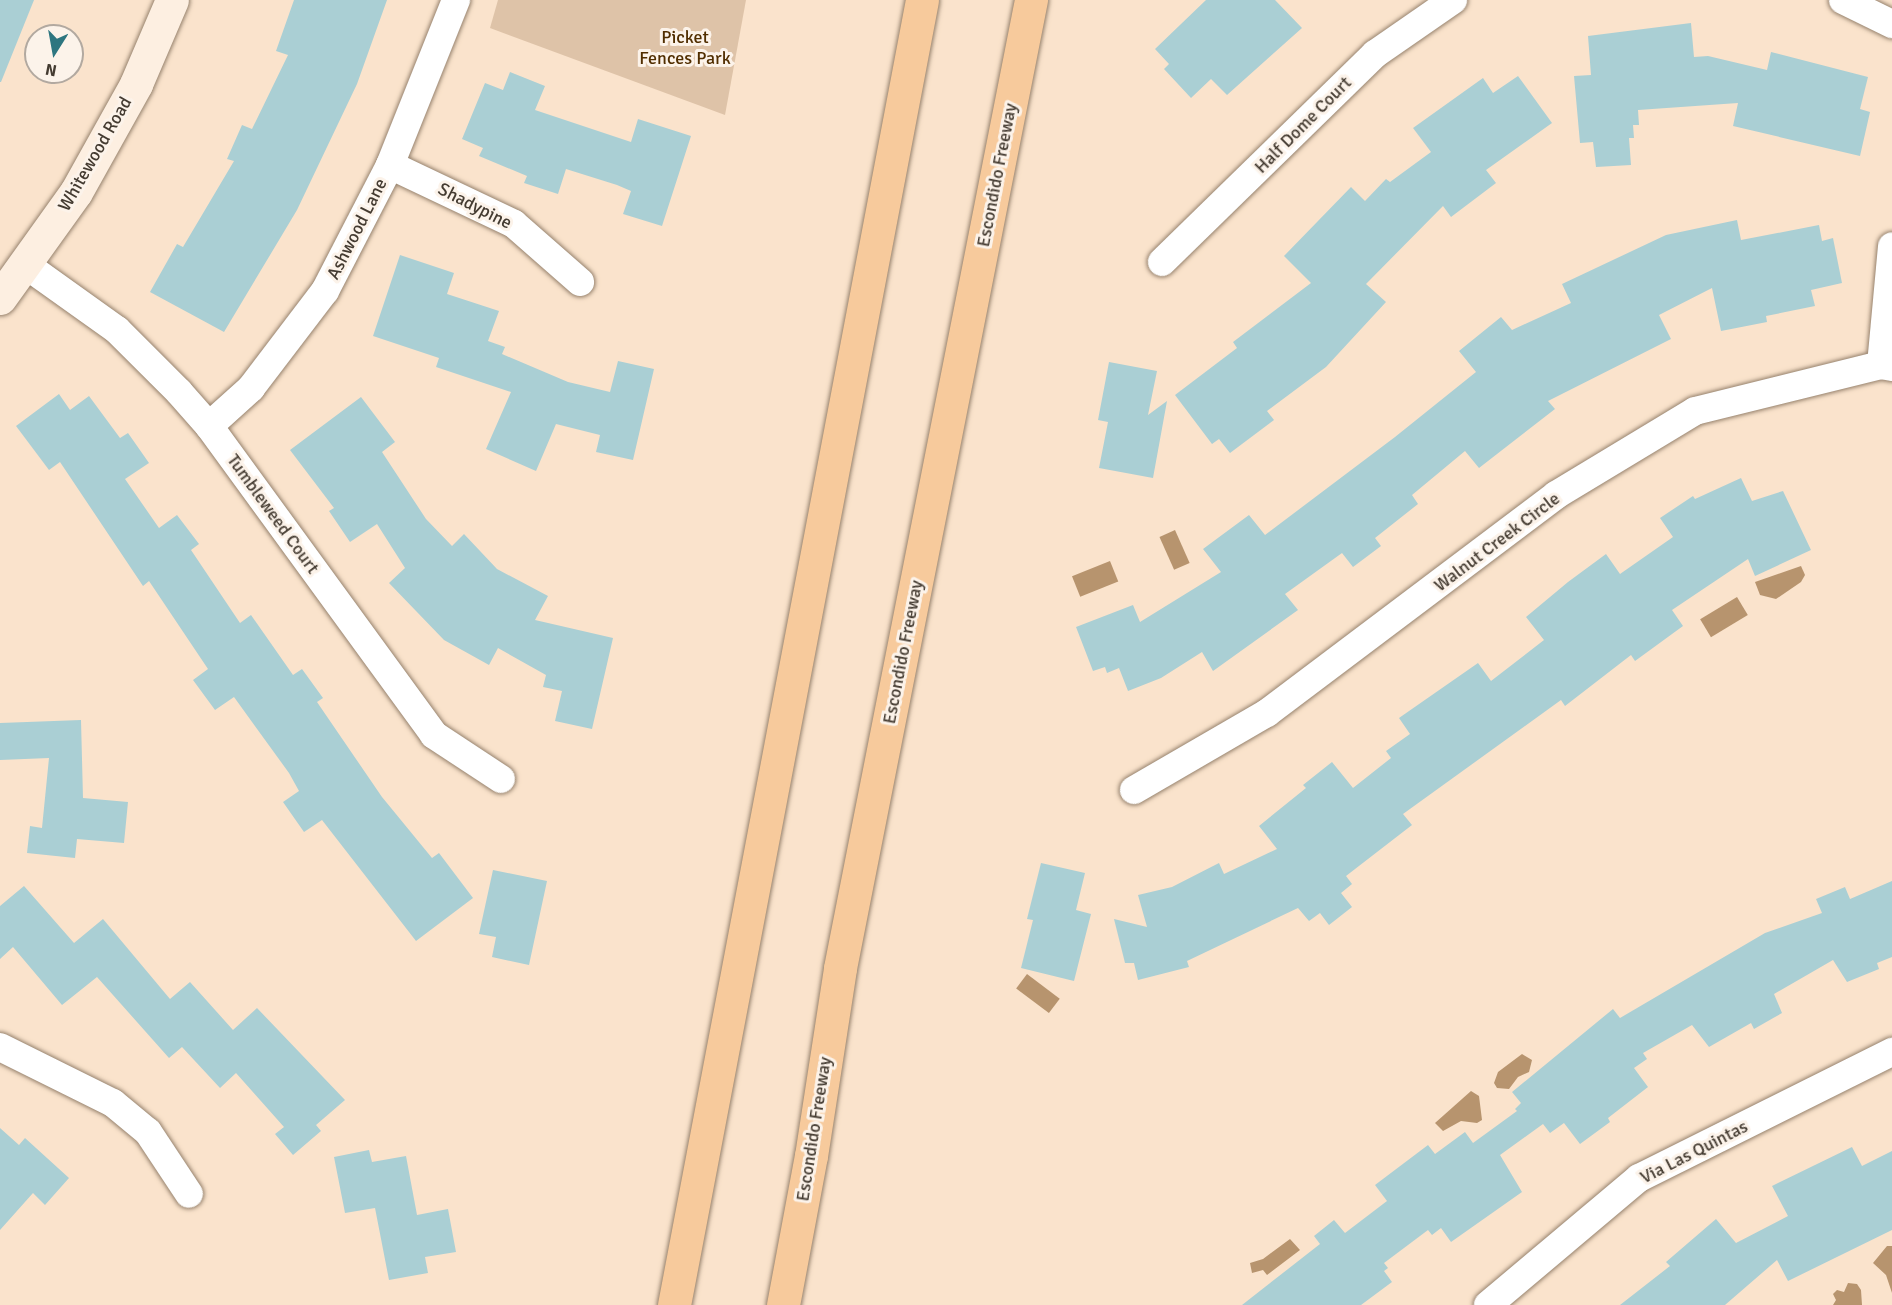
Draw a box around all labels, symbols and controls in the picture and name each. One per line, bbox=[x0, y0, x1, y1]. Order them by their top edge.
north arrow bbox=[24, 24, 84, 84]
park label: Picket Fences Park bbox=[639, 27, 731, 70]
text: N bbox=[44, 59, 58, 81]
street label: Half Dome Court bbox=[1250, 72, 1356, 178]
street label: Whitewood Road bbox=[54, 93, 136, 215]
street label: Escondido Freeway bbox=[972, 101, 1022, 249]
street label: Ashwood Lane bbox=[322, 175, 392, 283]
street label: Shadypine bbox=[434, 178, 516, 234]
street label: Tumbleweed Court bbox=[222, 450, 324, 578]
street label: Walnut Creek Circle bbox=[1430, 488, 1564, 596]
street label: Escondido Freeway bbox=[878, 578, 928, 726]
street label: Escondido Freeway bbox=[792, 1055, 836, 1203]
street label: Via Las Quintas bbox=[1637, 1116, 1751, 1188]

